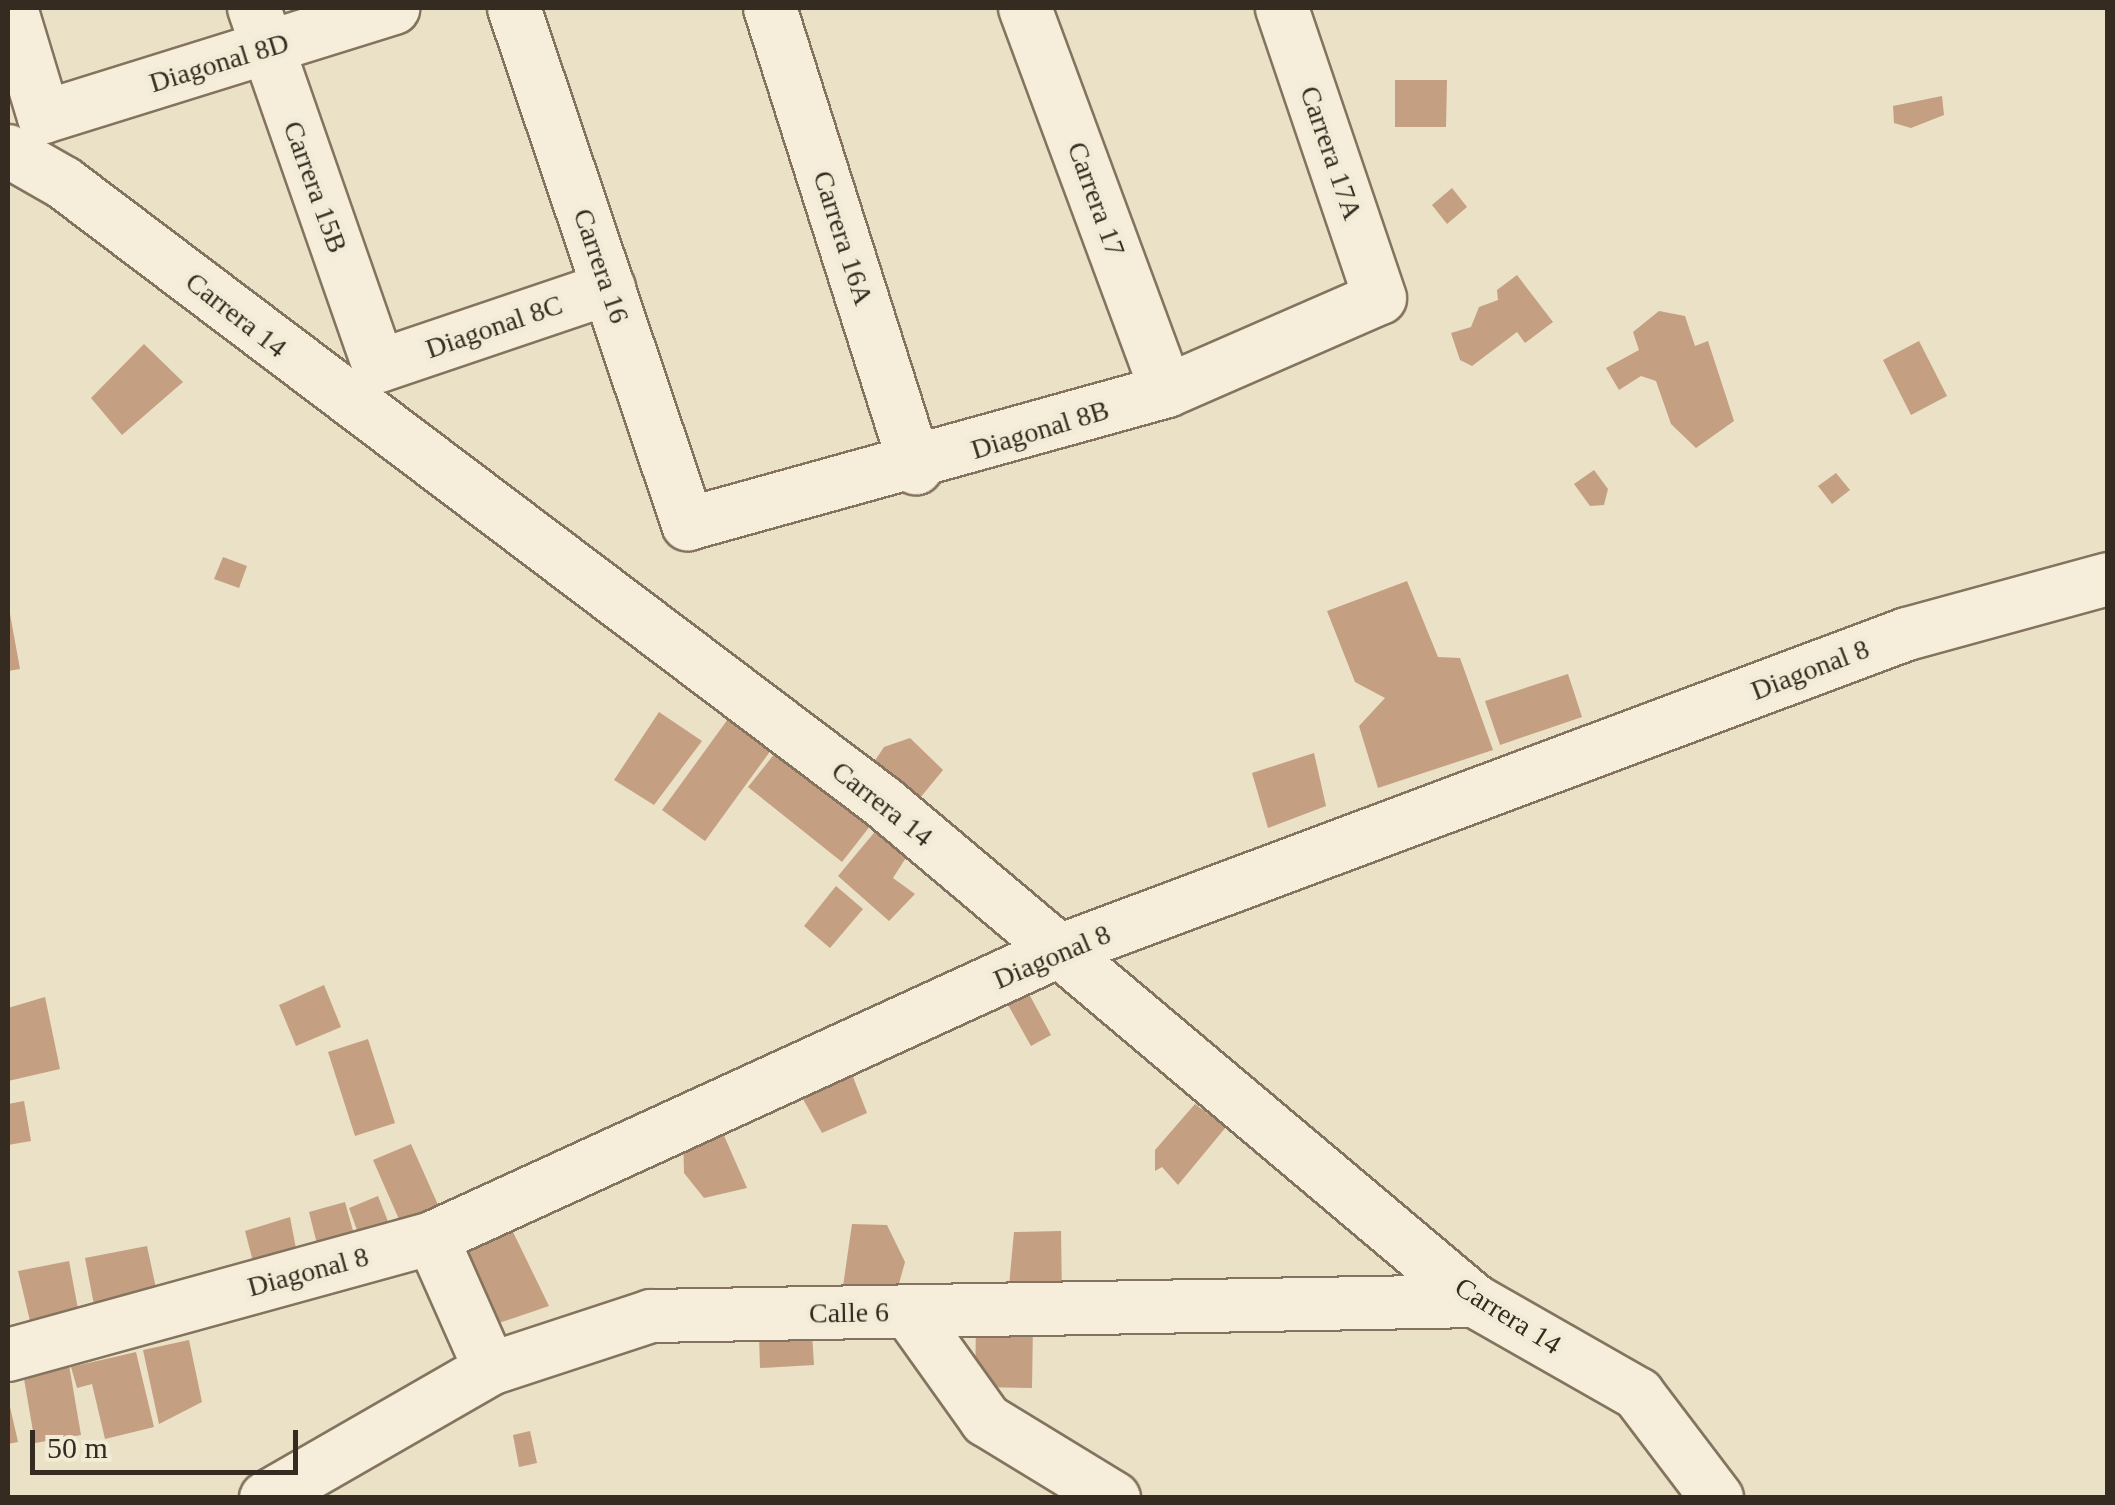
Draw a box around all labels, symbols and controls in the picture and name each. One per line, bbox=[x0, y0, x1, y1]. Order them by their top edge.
street label: Diagonal 8D bbox=[145, 26, 293, 100]
street label: Carrera 17A bbox=[1292, 82, 1370, 224]
street label: Carrera 15B bbox=[276, 117, 354, 257]
street label: Carrera 17 bbox=[1060, 137, 1132, 261]
street label: Carrera 16A bbox=[806, 167, 880, 309]
street label: Carrera 16 bbox=[566, 204, 636, 328]
street label: Carrera 14 bbox=[179, 265, 293, 365]
street label: Diagonal 8C bbox=[421, 288, 567, 366]
street label: Diagonal 8B bbox=[967, 393, 1113, 467]
street label: Diagonal 8 bbox=[1746, 632, 1874, 708]
street label: Carrera 14 bbox=[825, 754, 939, 854]
street label: Diagonal 8 bbox=[989, 917, 1115, 997]
street label: Diagonal 8 bbox=[244, 1240, 372, 1304]
street label: Carrera 14 bbox=[1449, 1270, 1567, 1362]
street label: Calle 6 bbox=[809, 1296, 889, 1330]
scale bar bbox=[35, 1410, 302, 1472]
text: 50 m bbox=[47, 1431, 108, 1464]

